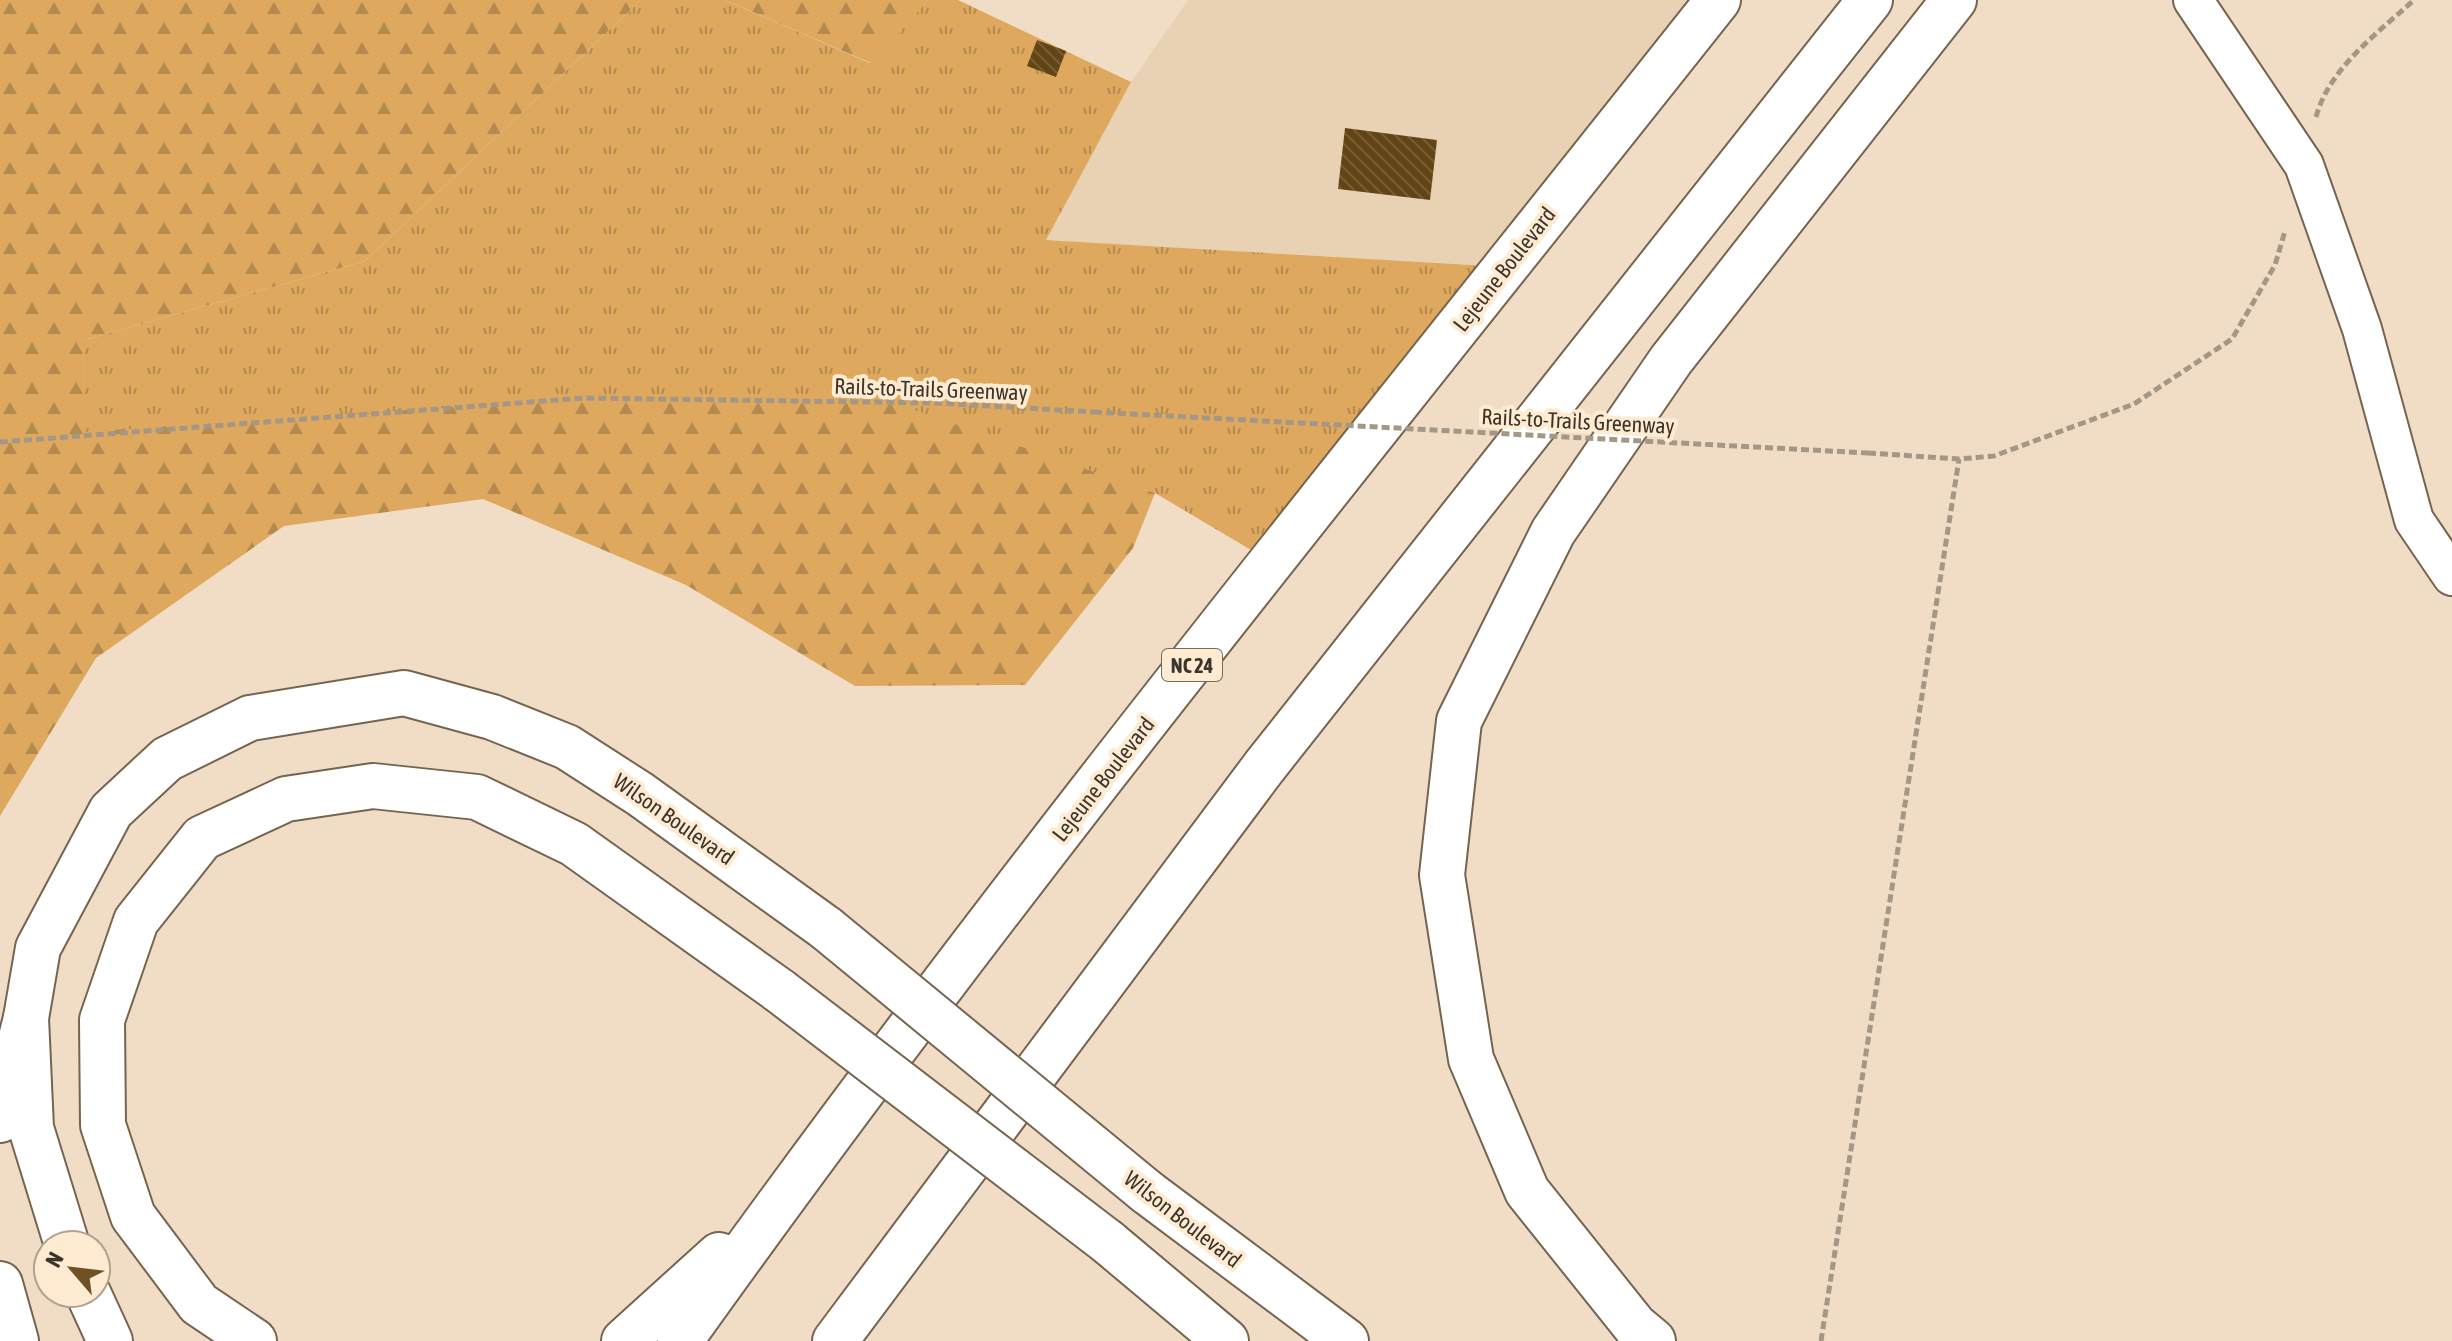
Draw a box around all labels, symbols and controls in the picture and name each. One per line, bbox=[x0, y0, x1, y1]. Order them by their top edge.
street label: Lejeune Boulevard bbox=[1447, 202, 1561, 336]
street label: Rails-to-Trails Greenway bbox=[834, 373, 1028, 405]
street label: Rails-to-Trails Greenway bbox=[1481, 403, 1675, 439]
road number: NC 24 bbox=[1162, 649, 1222, 681]
street label: Lejeune Boulevard bbox=[1046, 712, 1160, 846]
street label: Wilson Boulevard bbox=[609, 768, 739, 870]
street label: Wilson Boulevard bbox=[1119, 1165, 1247, 1273]
north arrow bbox=[32, 1229, 112, 1309]
text: N bbox=[40, 1248, 69, 1271]

